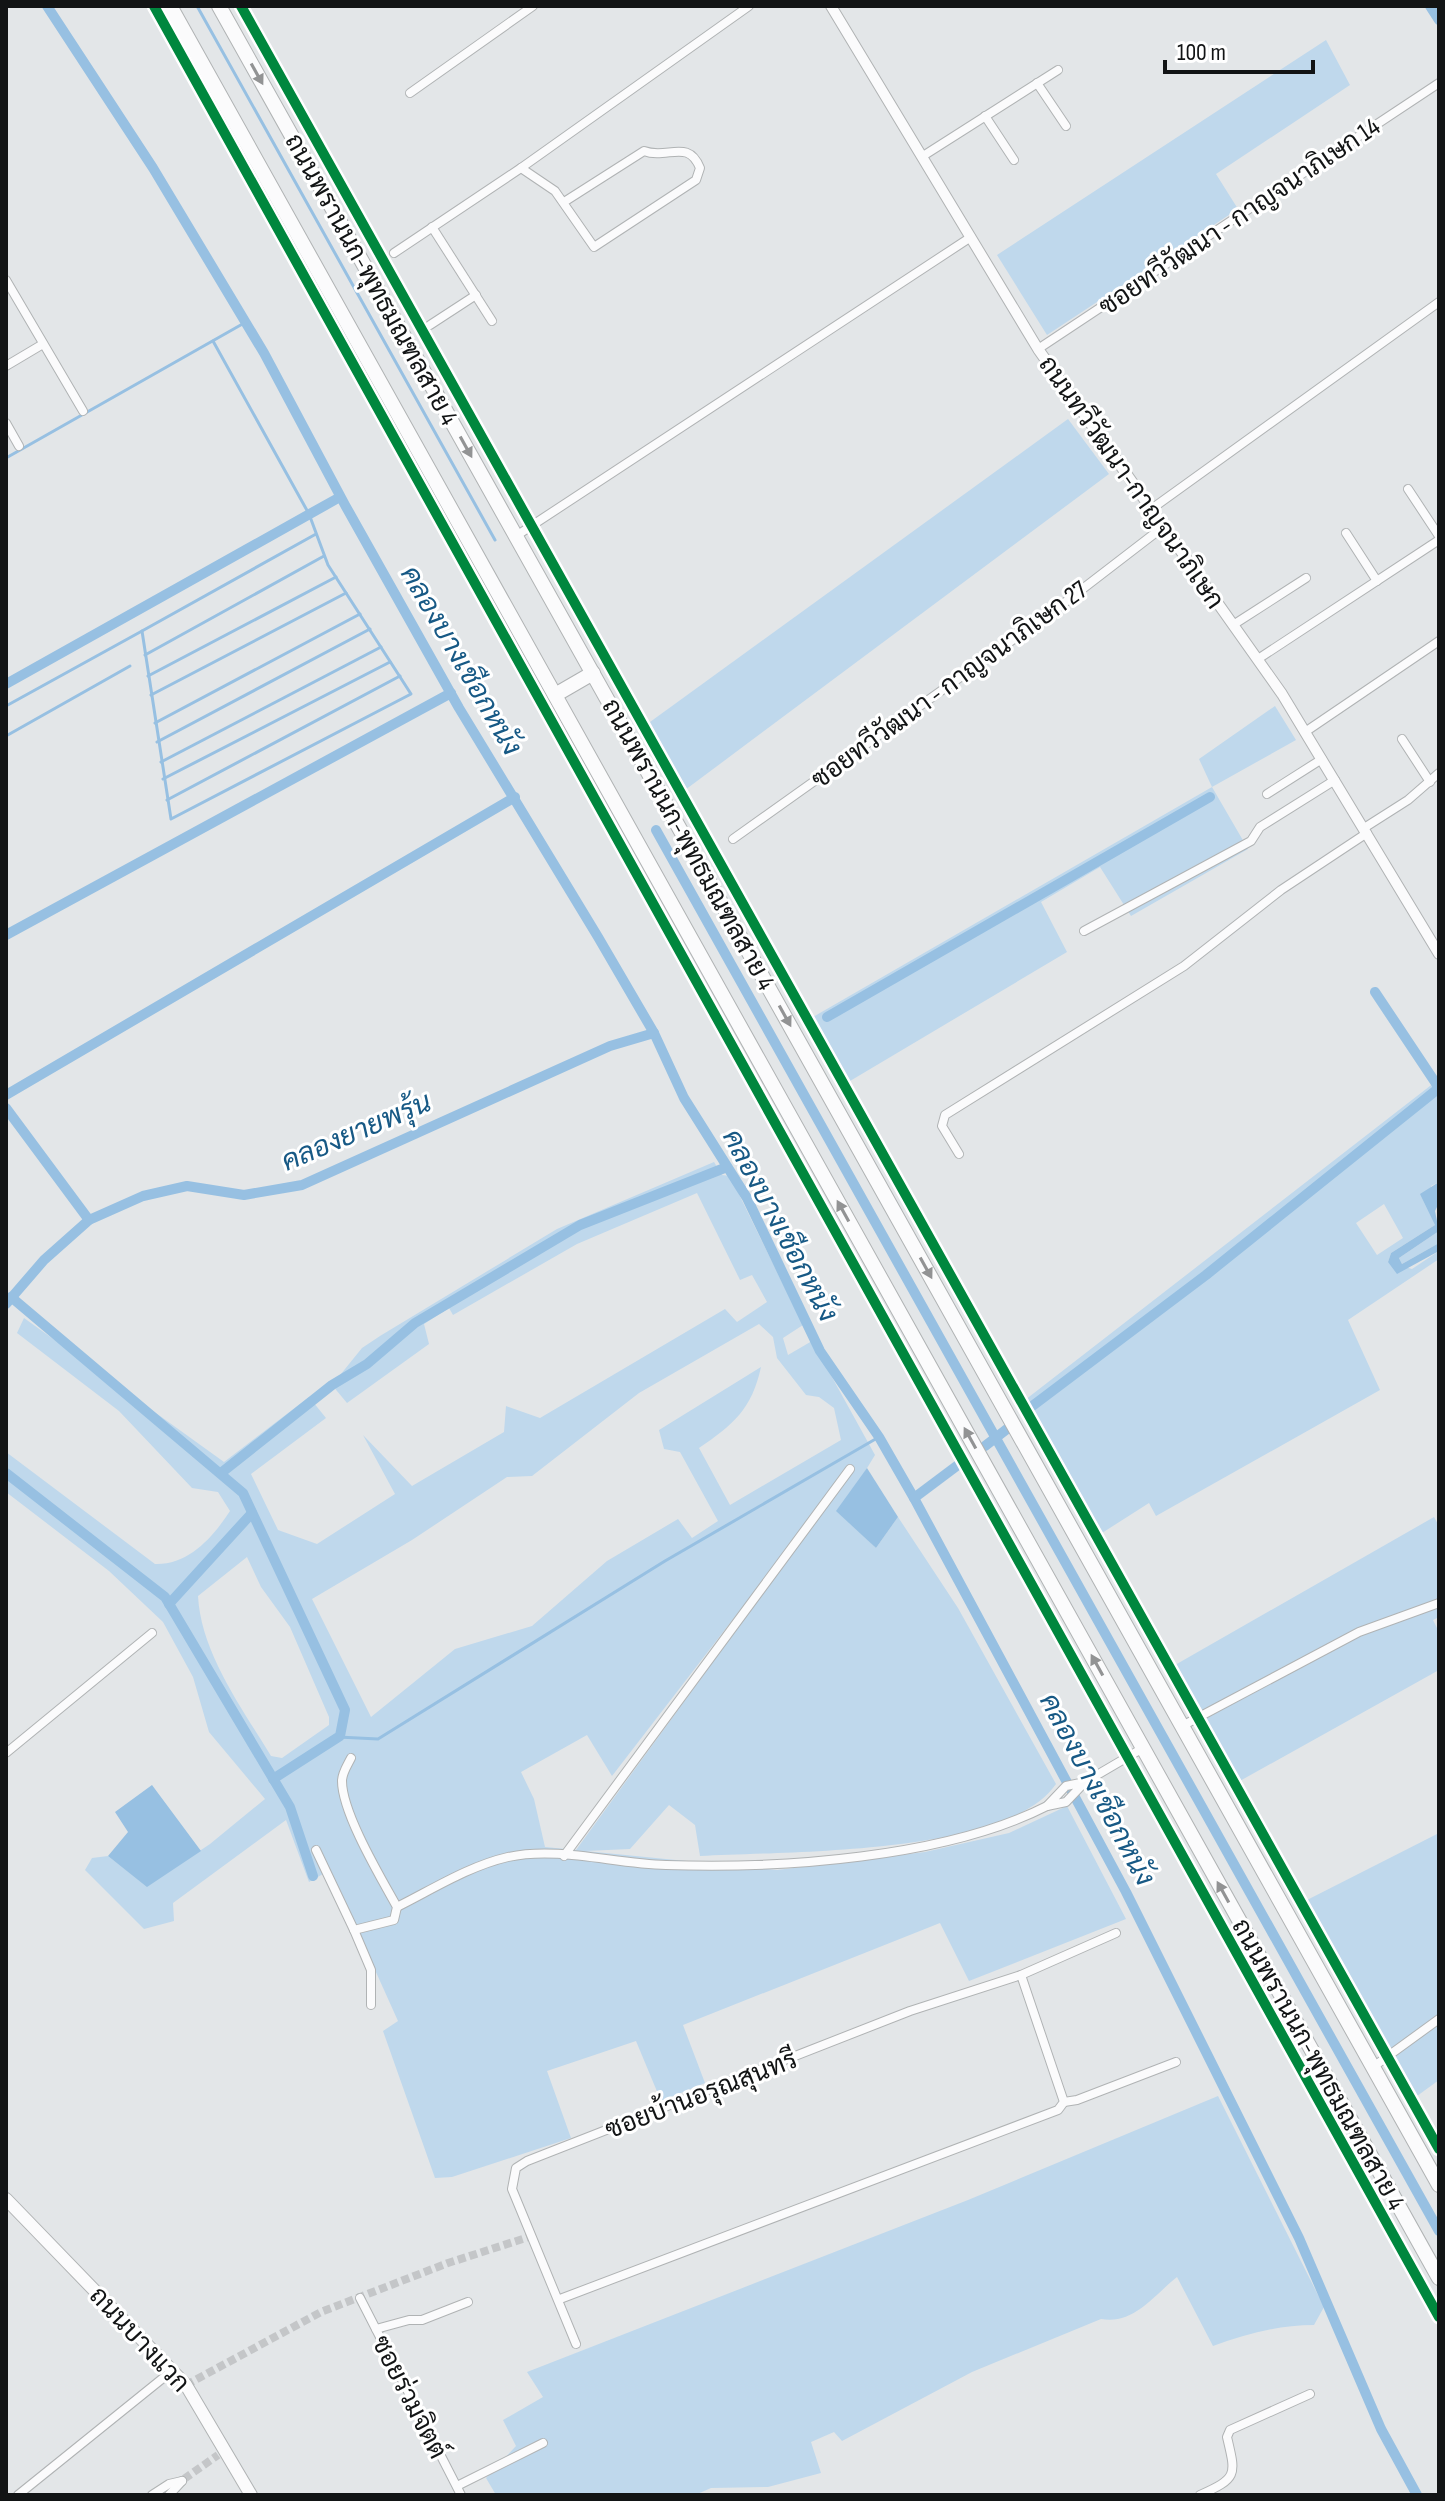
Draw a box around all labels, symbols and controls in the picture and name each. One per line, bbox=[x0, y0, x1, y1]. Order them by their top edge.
scale bar bbox=[1165, 24, 1313, 74]
text: 100 m bbox=[1177, 38, 1226, 67]
one-way arrow bbox=[250, 63, 264, 85]
street label: ซอยทวีวัฒนา - กาญจนาภิเษก 14 bbox=[1092, 110, 1386, 323]
street label: ถนนพรานนก-พุทธมณฑลสาย 4 bbox=[277, 129, 464, 431]
street label: ถนนทวีวัฒนา-กาญจนาภิเษก bbox=[1032, 349, 1232, 615]
one-way arrow bbox=[460, 436, 473, 459]
water label: คลองบางเชือกหนัง bbox=[393, 559, 531, 761]
street label: ซอยทวีวัฒนา - กาญจนาภิเษก 27 bbox=[805, 573, 1094, 796]
street label: ถนนพรานนก-พุทธมณฑลสาย 4 bbox=[594, 694, 781, 996]
one-way arrow bbox=[778, 1005, 792, 1027]
water label: คลองยายพรุ้น bbox=[275, 1082, 437, 1181]
water label: คลองบางเชือกหนัง bbox=[715, 1122, 847, 1328]
one-way arrow bbox=[836, 1200, 850, 1222]
one-way arrow bbox=[919, 1256, 932, 1279]
one-way arrow bbox=[963, 1427, 977, 1449]
one-way arrow bbox=[1090, 1654, 1104, 1676]
water label: คลองบางเชือกหนัง bbox=[1032, 1686, 1164, 1892]
one-way arrow bbox=[1217, 1881, 1231, 1903]
street label: ถนนพรานนก-พุทธมณฑลสาย 4 bbox=[1224, 1914, 1411, 2216]
street label: ซอยบ้านอรุณสุนทรี bbox=[601, 2043, 802, 2147]
street label: ถนนบางแวก bbox=[82, 2281, 196, 2399]
street label: ซอยร่วมจิตต์ bbox=[364, 2330, 456, 2464]

